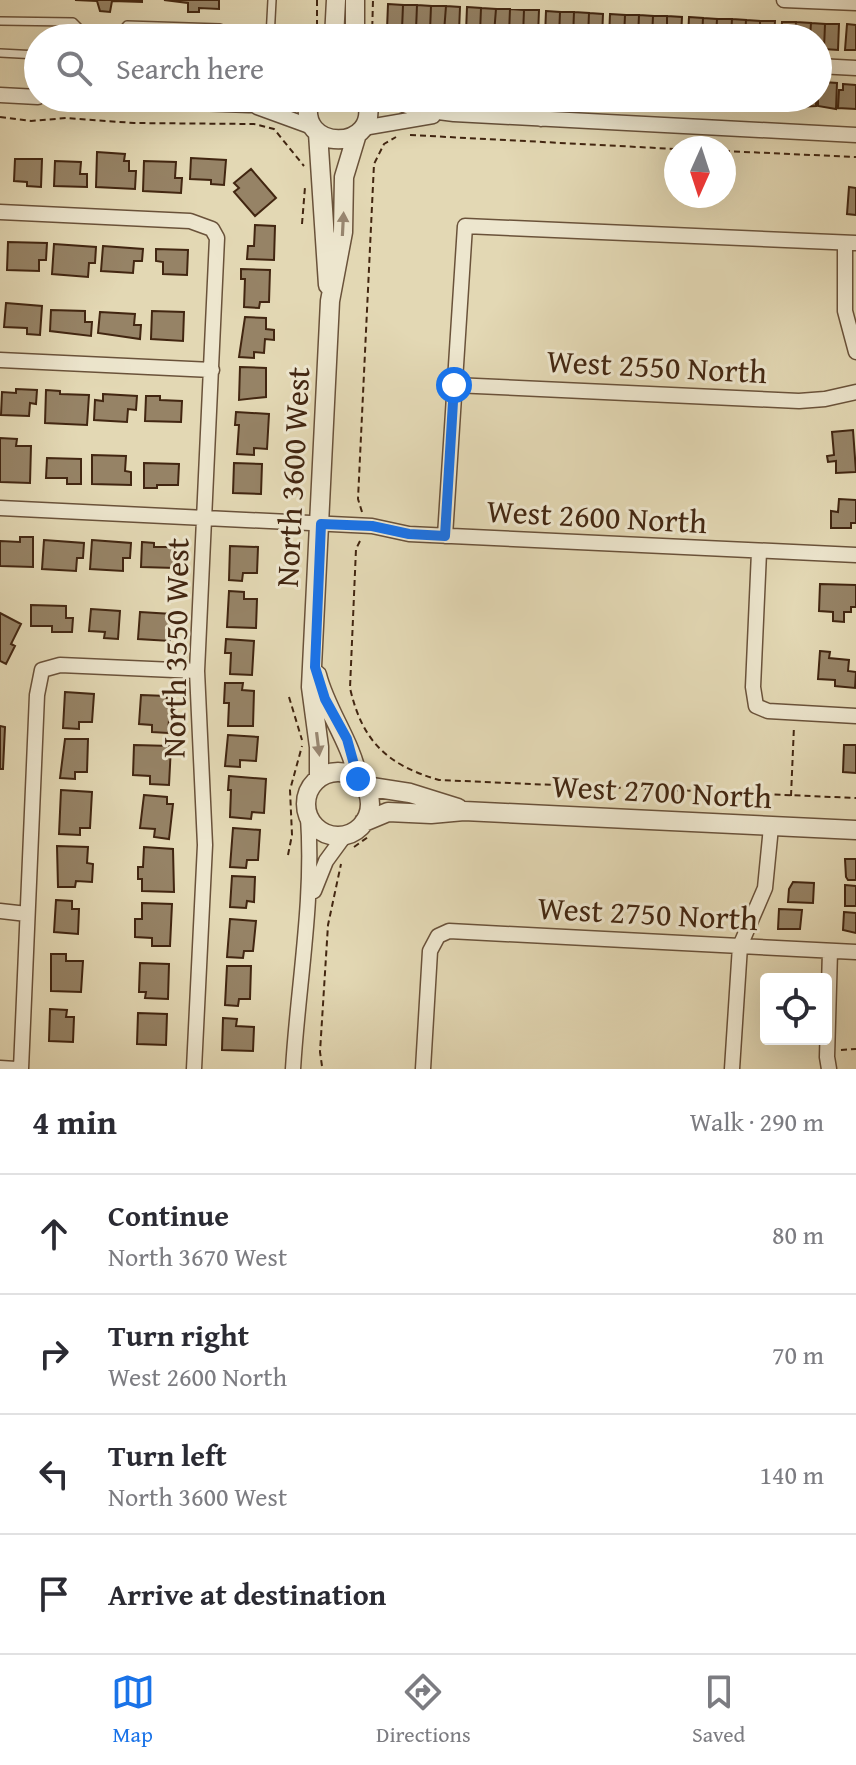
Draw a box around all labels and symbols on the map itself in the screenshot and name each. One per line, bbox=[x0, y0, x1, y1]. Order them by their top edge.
north arrow bbox=[664, 136, 736, 208]
one-way arrow bbox=[337, 211, 350, 236]
street label: West 2550 North bbox=[546, 337, 768, 395]
street label: North 3600 West bbox=[263, 366, 321, 588]
route start bbox=[436, 367, 472, 403]
street label: West 2600 North bbox=[486, 487, 708, 545]
street label: North 3550 West bbox=[150, 537, 200, 759]
one-way arrow bbox=[312, 732, 325, 757]
route end bbox=[340, 761, 376, 797]
street label: West 2700 North bbox=[551, 762, 773, 820]
street label: West 2750 North bbox=[537, 884, 759, 942]

